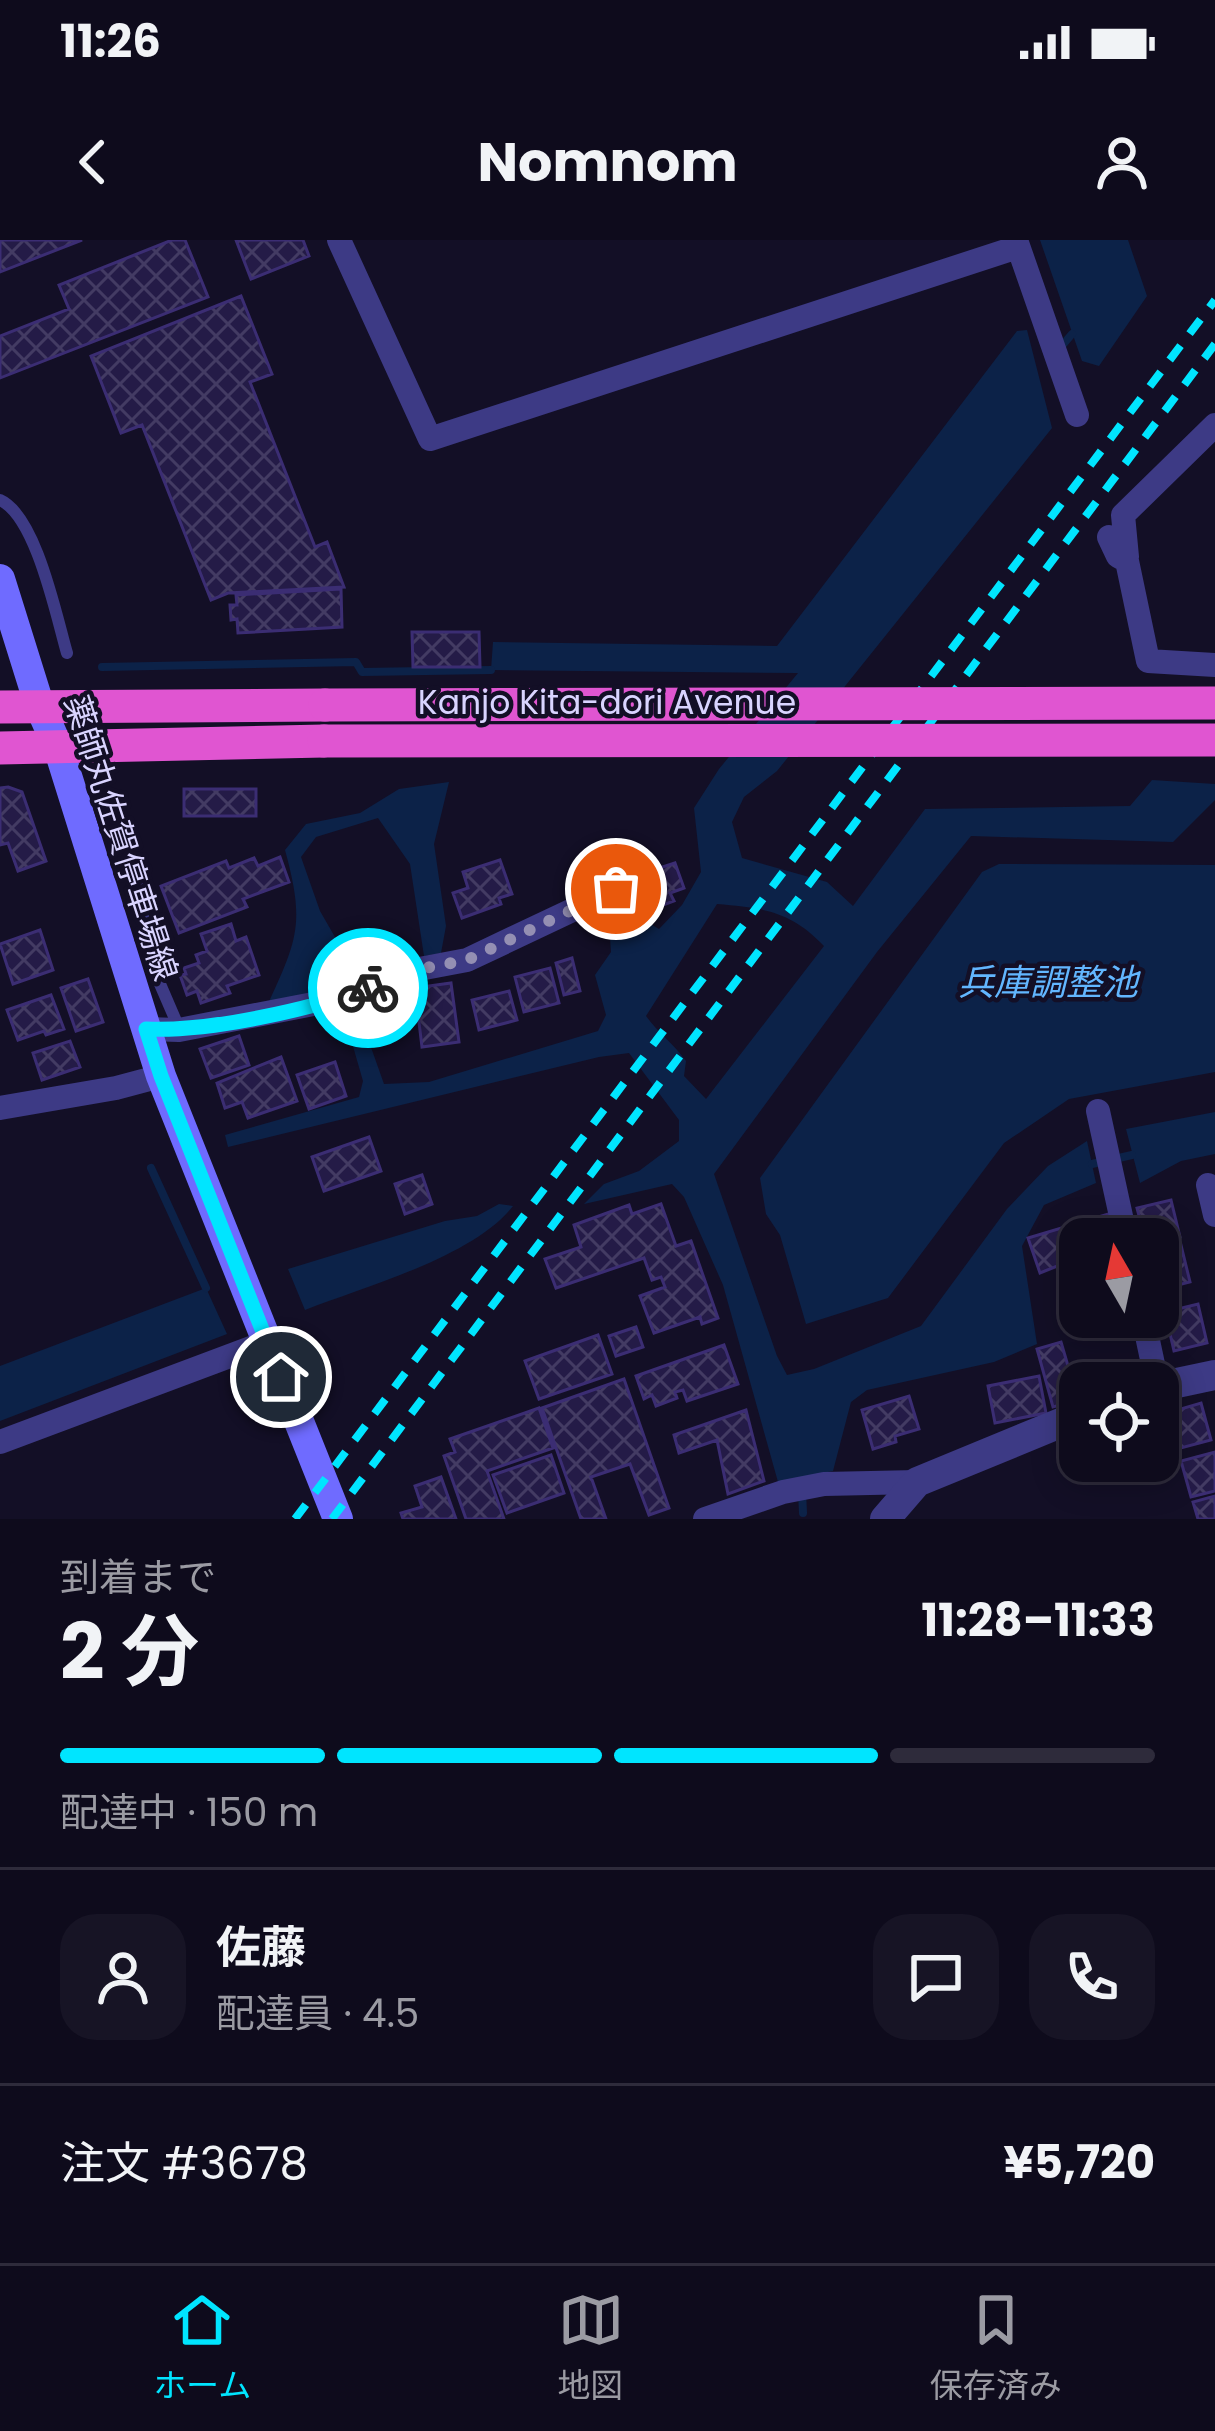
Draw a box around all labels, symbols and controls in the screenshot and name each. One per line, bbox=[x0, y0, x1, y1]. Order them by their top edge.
text: 11:26 bbox=[60, 10, 161, 73]
text: Nomnom bbox=[477, 124, 738, 200]
icon: back bbox=[60, 129, 126, 195]
icon: person bbox=[1089, 129, 1155, 195]
street label: Kanjo Kita-dori Avenue bbox=[418, 679, 796, 726]
street label: 薬師丸佐賀停車場線 bbox=[53, 690, 189, 986]
pin bbox=[565, 838, 667, 940]
icon: bag bbox=[583, 856, 649, 922]
courier bbox=[308, 928, 428, 1048]
icon: bike bbox=[335, 955, 401, 1021]
water label: 兵庫調整池 bbox=[958, 957, 1141, 1008]
north arrow bbox=[1059, 1218, 1179, 1338]
map controls bbox=[1059, 1218, 1179, 1482]
pin bbox=[230, 1326, 332, 1428]
icon: home bbox=[248, 1344, 314, 1410]
button: locate bbox=[1059, 1362, 1179, 1482]
text: 到着まで bbox=[60, 1550, 216, 1605]
text: 11:28–11:33 bbox=[921, 1589, 1155, 1652]
text: 2 分 bbox=[60, 1597, 199, 1706]
text: 配達中 · 150 m bbox=[60, 1785, 318, 1840]
button: person bbox=[60, 1914, 186, 2040]
button: chat bbox=[873, 1914, 999, 2040]
button: phone bbox=[1029, 1914, 1155, 2040]
text: 佐藤 bbox=[216, 1916, 306, 1979]
text: 配達員 · 4.5 bbox=[216, 1986, 419, 2041]
text: ¥5,720 bbox=[1004, 2131, 1155, 2194]
text: 注文 #3678 bbox=[60, 2132, 308, 2195]
tab: ホーム bbox=[153, 2287, 251, 2411]
tab: 地図 bbox=[558, 2287, 624, 2411]
tab: 保存済み bbox=[930, 2287, 1062, 2411]

